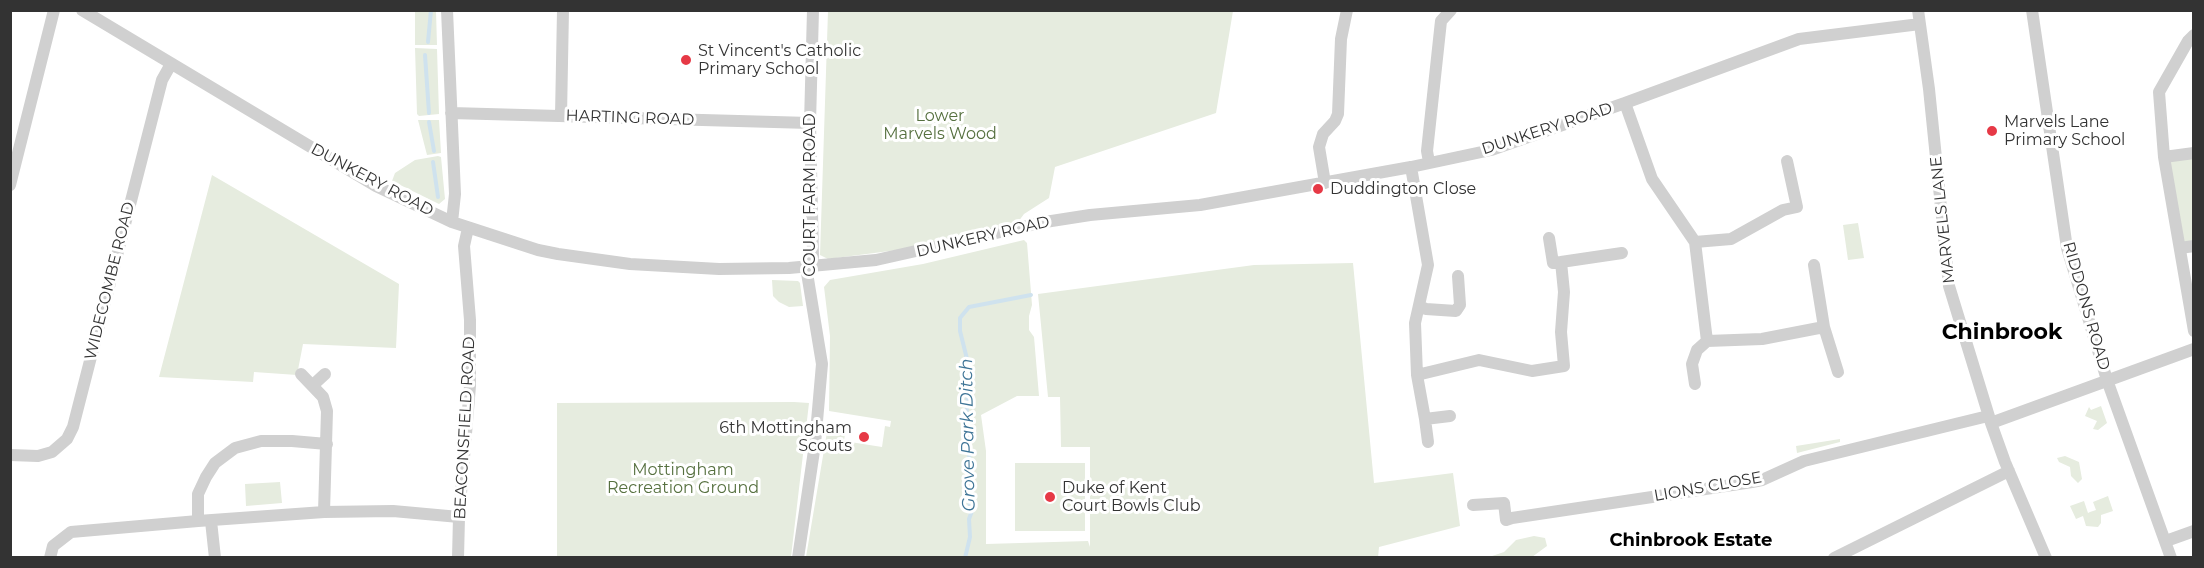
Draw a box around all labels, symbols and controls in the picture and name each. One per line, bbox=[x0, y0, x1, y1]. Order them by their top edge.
place label: St Vincent's Catholic Primary School bbox=[698, 41, 861, 79]
marker: St Vincent's Catholic Primary School bbox=[679, 53, 693, 67]
street label: DUNKERY ROAD bbox=[1479, 99, 1615, 159]
street label: HARTING ROAD bbox=[565, 106, 695, 130]
park label: Lower Marvels Wood bbox=[883, 106, 997, 144]
place label: Marvels Lane Primary School bbox=[2004, 112, 2125, 150]
street label: COURT FARM ROAD bbox=[800, 113, 820, 277]
marker: Marvels Lane Primary School bbox=[1985, 124, 1999, 138]
street label: DUNKERY ROAD bbox=[307, 140, 437, 220]
street label: MARVELS LANE bbox=[1927, 155, 1959, 285]
place label: Duddington Close bbox=[1330, 179, 1476, 199]
marker: Duddington Close bbox=[1311, 182, 1325, 196]
street label: WIDECOMBE ROAD bbox=[81, 200, 139, 362]
street label: DUNKERY ROAD bbox=[914, 212, 1052, 262]
street label: RIDDONS ROAD bbox=[2058, 240, 2114, 372]
district label: Chinbrook bbox=[1942, 320, 2062, 346]
street label: BEACONSFIELD ROAD bbox=[451, 336, 479, 520]
water label: Grove Park Ditch bbox=[956, 358, 980, 512]
place label: 6th Mottingham Scouts bbox=[719, 418, 852, 456]
marker: 6th Mottingham Scouts bbox=[857, 430, 871, 444]
park label: Mottingham Recreation Ground bbox=[607, 460, 759, 498]
street label: LIONS CLOSE bbox=[1653, 468, 1763, 506]
place label: Duke of Kent Court Bowls Club bbox=[1062, 478, 1201, 516]
marker: Duke of Kent Court Bowls Club bbox=[1043, 490, 1057, 504]
district label: Chinbrook Estate bbox=[1610, 530, 1772, 552]

